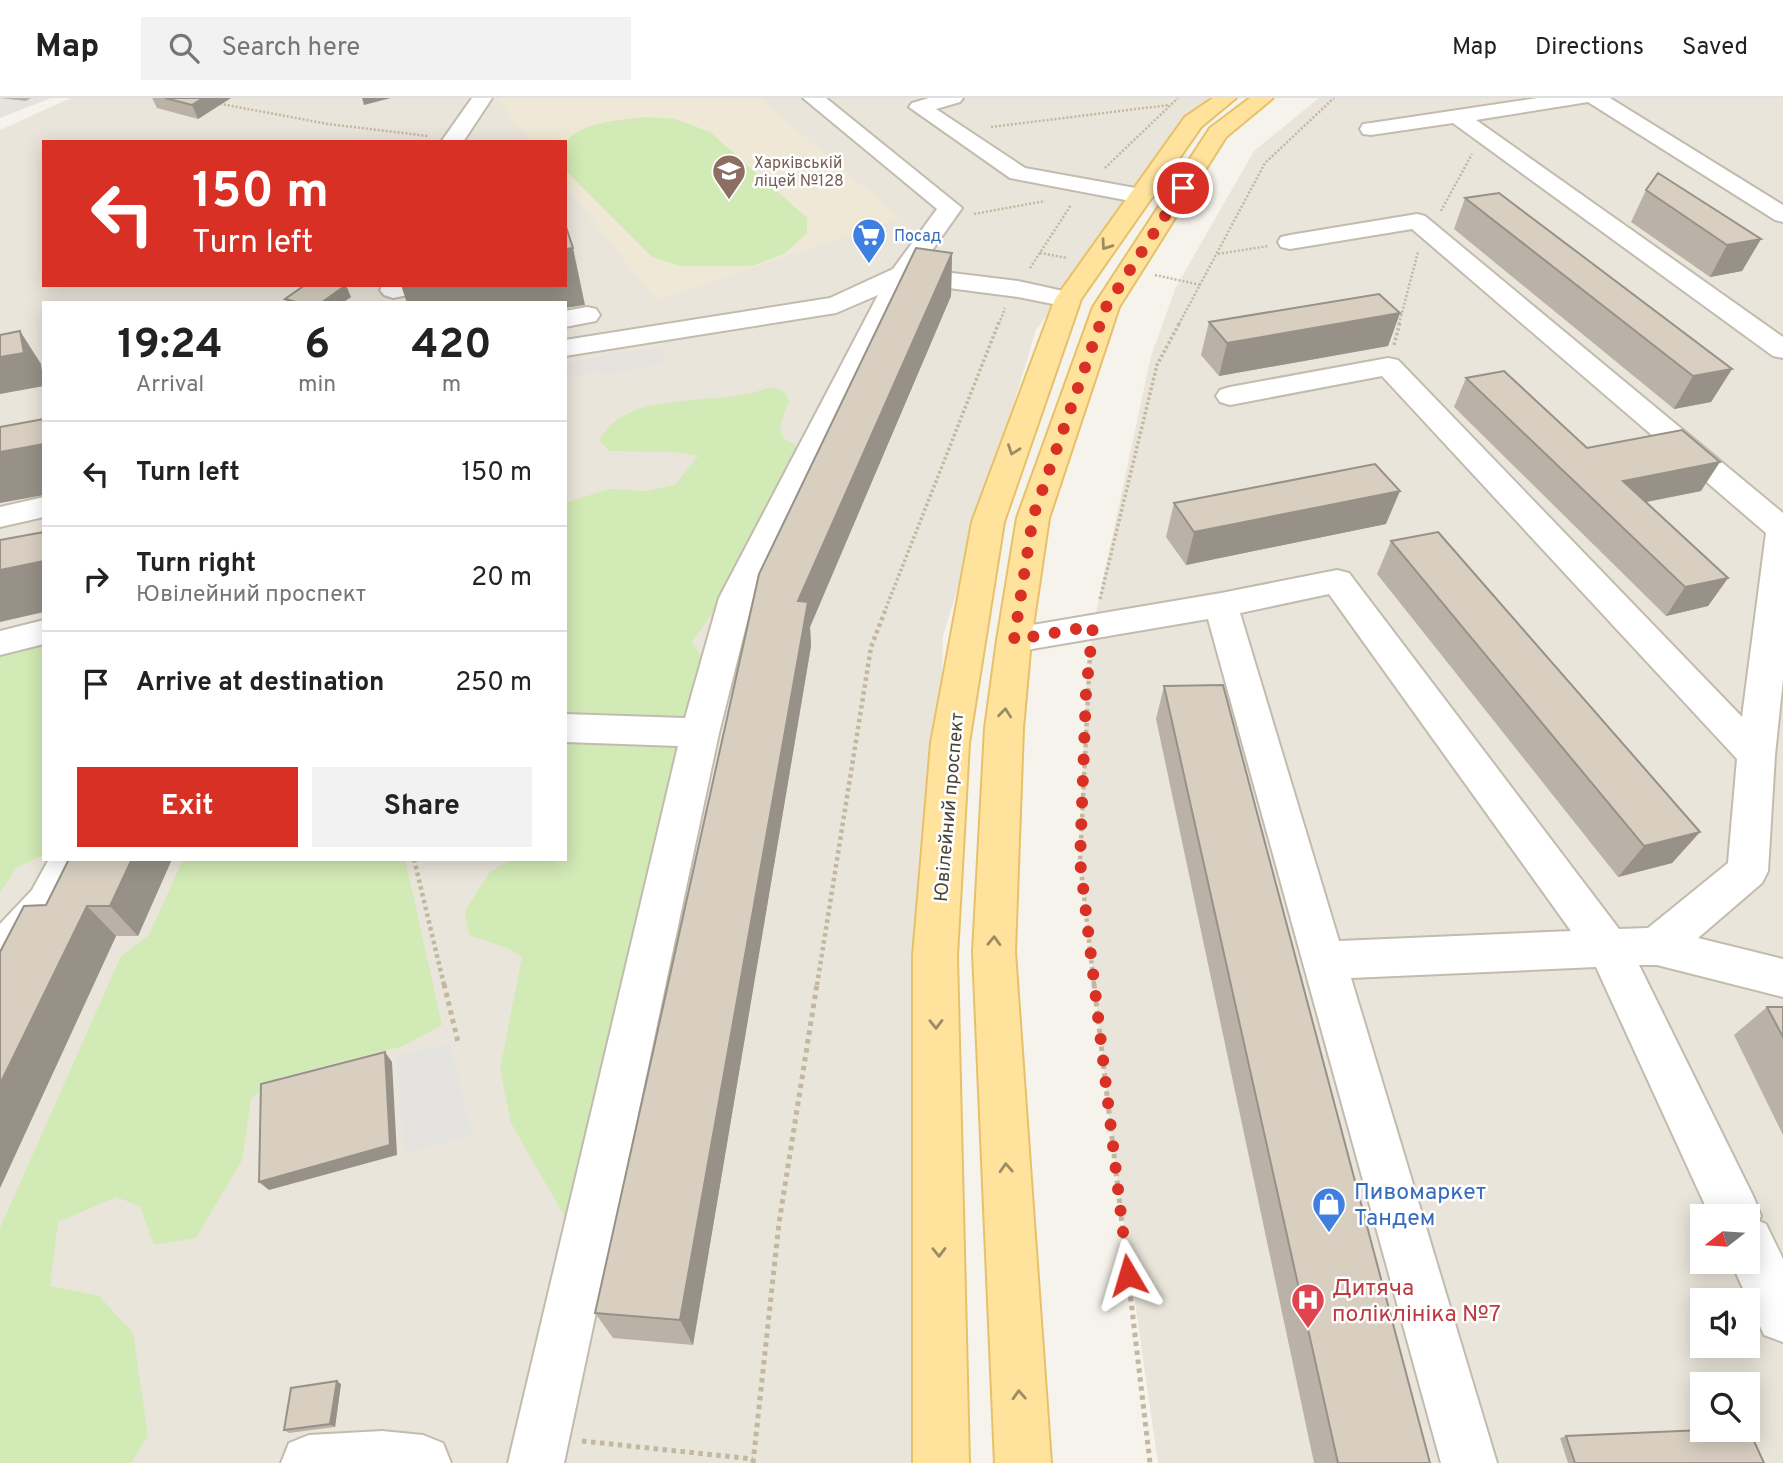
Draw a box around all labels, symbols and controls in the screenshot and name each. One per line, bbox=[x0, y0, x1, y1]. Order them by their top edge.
search box bbox=[141, 17, 631, 80]
text: Map bbox=[35, 27, 99, 69]
icon: search bbox=[165, 29, 203, 67]
text: Search here bbox=[221, 32, 360, 65]
text: Map bbox=[1452, 33, 1497, 63]
text: Directions bbox=[1535, 33, 1644, 63]
text: Saved bbox=[1682, 33, 1748, 63]
school or university icon: Харківській ліцей №128 bbox=[710, 152, 748, 201]
place label: Харківській ліцей №128 bbox=[754, 154, 844, 192]
pin bbox=[1153, 158, 1213, 218]
text: 150 m bbox=[192, 163, 329, 225]
icon: left bbox=[77, 168, 168, 259]
icon: arrive bbox=[1164, 169, 1202, 207]
supermarket icon: Посад bbox=[850, 216, 888, 265]
text: Turn left bbox=[192, 224, 313, 264]
place label: Посад bbox=[894, 227, 941, 247]
one-way arrow bbox=[1102, 237, 1115, 250]
text: 19:24 bbox=[117, 320, 223, 373]
text: 6 bbox=[304, 320, 330, 373]
text: 420 bbox=[411, 320, 492, 373]
text: Arrival bbox=[136, 371, 204, 400]
text: min bbox=[298, 371, 336, 400]
text: m bbox=[442, 371, 461, 400]
one-way arrow bbox=[1008, 444, 1022, 456]
icon: left bbox=[77, 455, 115, 493]
text: Turn left bbox=[136, 457, 240, 490]
text: 150 m bbox=[461, 457, 532, 490]
text: Turn right bbox=[136, 548, 256, 581]
icon: right bbox=[77, 560, 115, 598]
text: 20 m bbox=[471, 562, 532, 595]
text: Ювілейний проспект bbox=[136, 581, 366, 610]
icon: arrive bbox=[77, 665, 115, 703]
text: Arrive at destination bbox=[136, 667, 384, 700]
text: 250 m bbox=[455, 667, 532, 700]
one-way arrow bbox=[998, 708, 1013, 719]
street label: Ювілейний проспект bbox=[930, 711, 970, 903]
button: Exit bbox=[77, 767, 298, 847]
button: Share bbox=[312, 767, 532, 847]
one-way arrow bbox=[987, 935, 1002, 946]
one-way arrow bbox=[928, 1019, 944, 1030]
one-way arrow bbox=[999, 1162, 1014, 1173]
place label: Пивомаркет Тандем bbox=[1354, 1179, 1486, 1234]
shop icon: Пивомаркет Тандем bbox=[1310, 1185, 1348, 1234]
north arrow bbox=[1690, 1204, 1760, 1274]
map controls bbox=[1690, 1204, 1760, 1442]
position arrow bbox=[1091, 1238, 1165, 1312]
one-way arrow bbox=[931, 1247, 947, 1257]
place label: Дитяча поліклініка №7 bbox=[1332, 1275, 1501, 1330]
hospital icon: Дитяча поліклініка №7 bbox=[1289, 1281, 1327, 1330]
button: sound bbox=[1690, 1288, 1760, 1358]
button: search bbox=[1690, 1372, 1760, 1442]
one-way arrow bbox=[1012, 1389, 1027, 1400]

